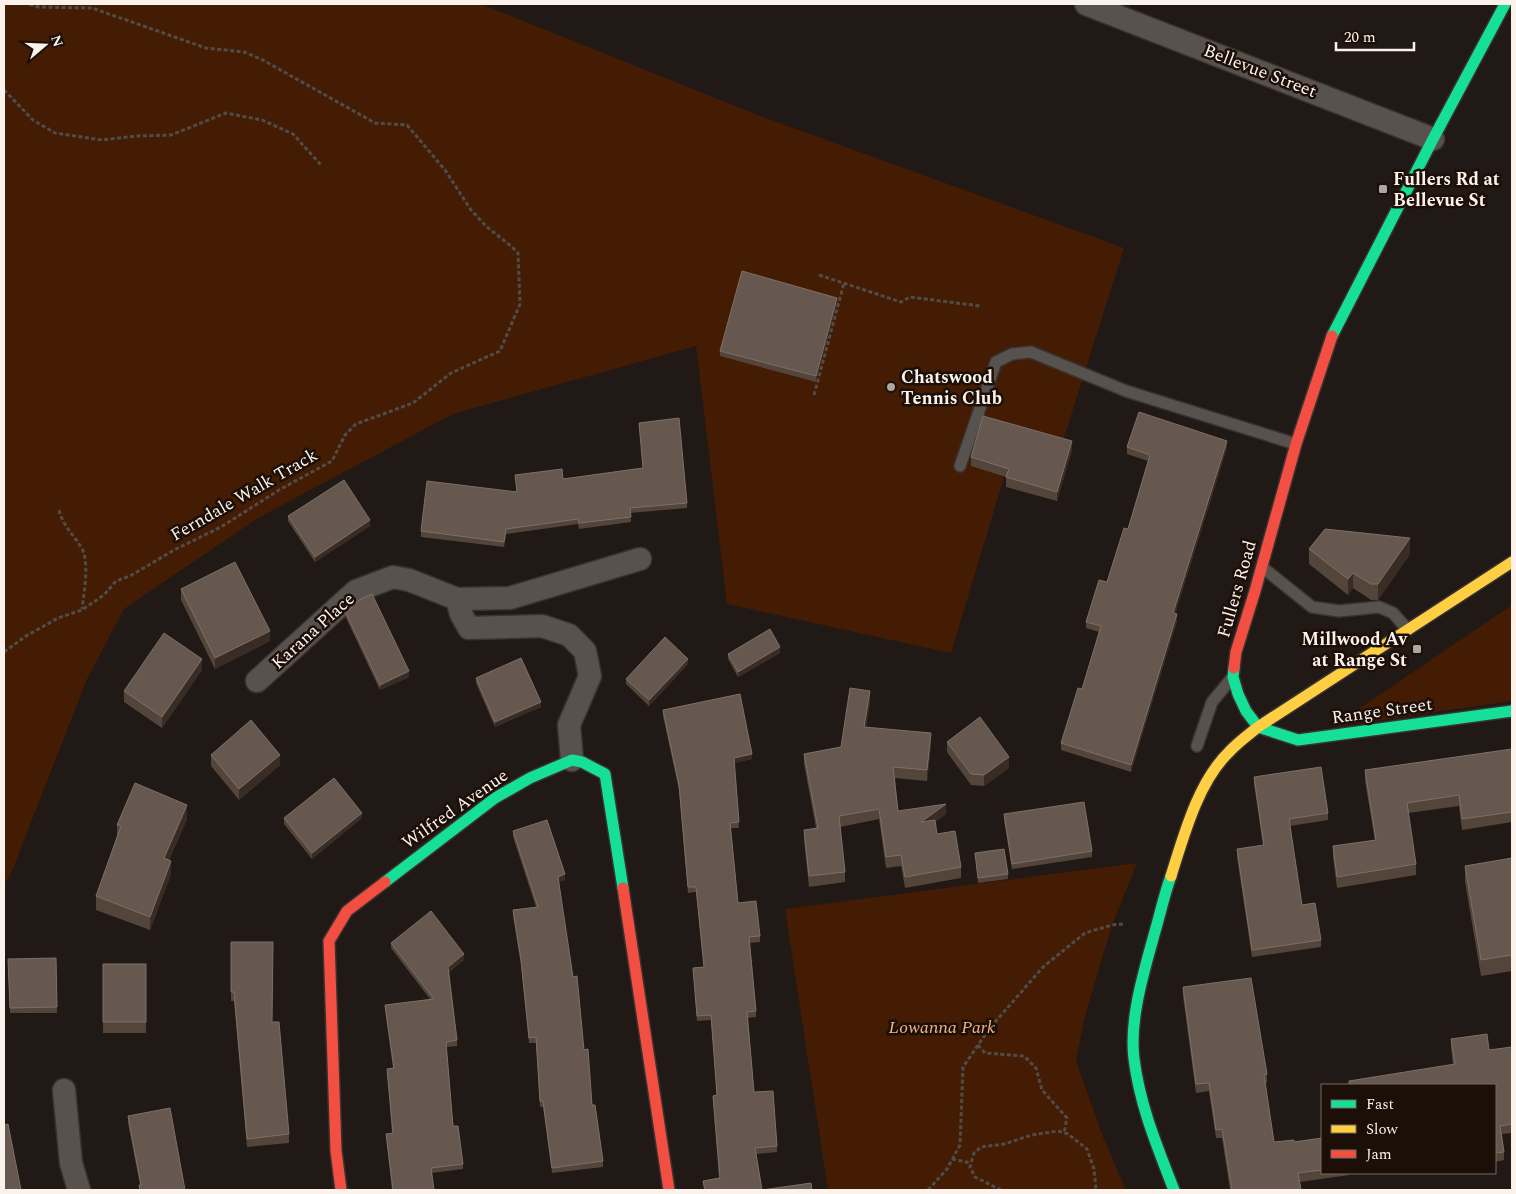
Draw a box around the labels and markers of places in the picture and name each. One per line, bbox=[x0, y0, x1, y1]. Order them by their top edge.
place label: Fullers Rd at Bellevue St bbox=[1393, 166, 1500, 214]
marker: Fullers Rd at Bellevue St bbox=[1377, 183, 1389, 195]
place label: Chatswood Tennis Club bbox=[901, 364, 1002, 412]
marker: Chatswood Tennis Club bbox=[885, 381, 897, 393]
place label: Millwood Av at Range St bbox=[1301, 626, 1408, 674]
marker: Millwood Av at Range St bbox=[1411, 643, 1423, 655]

